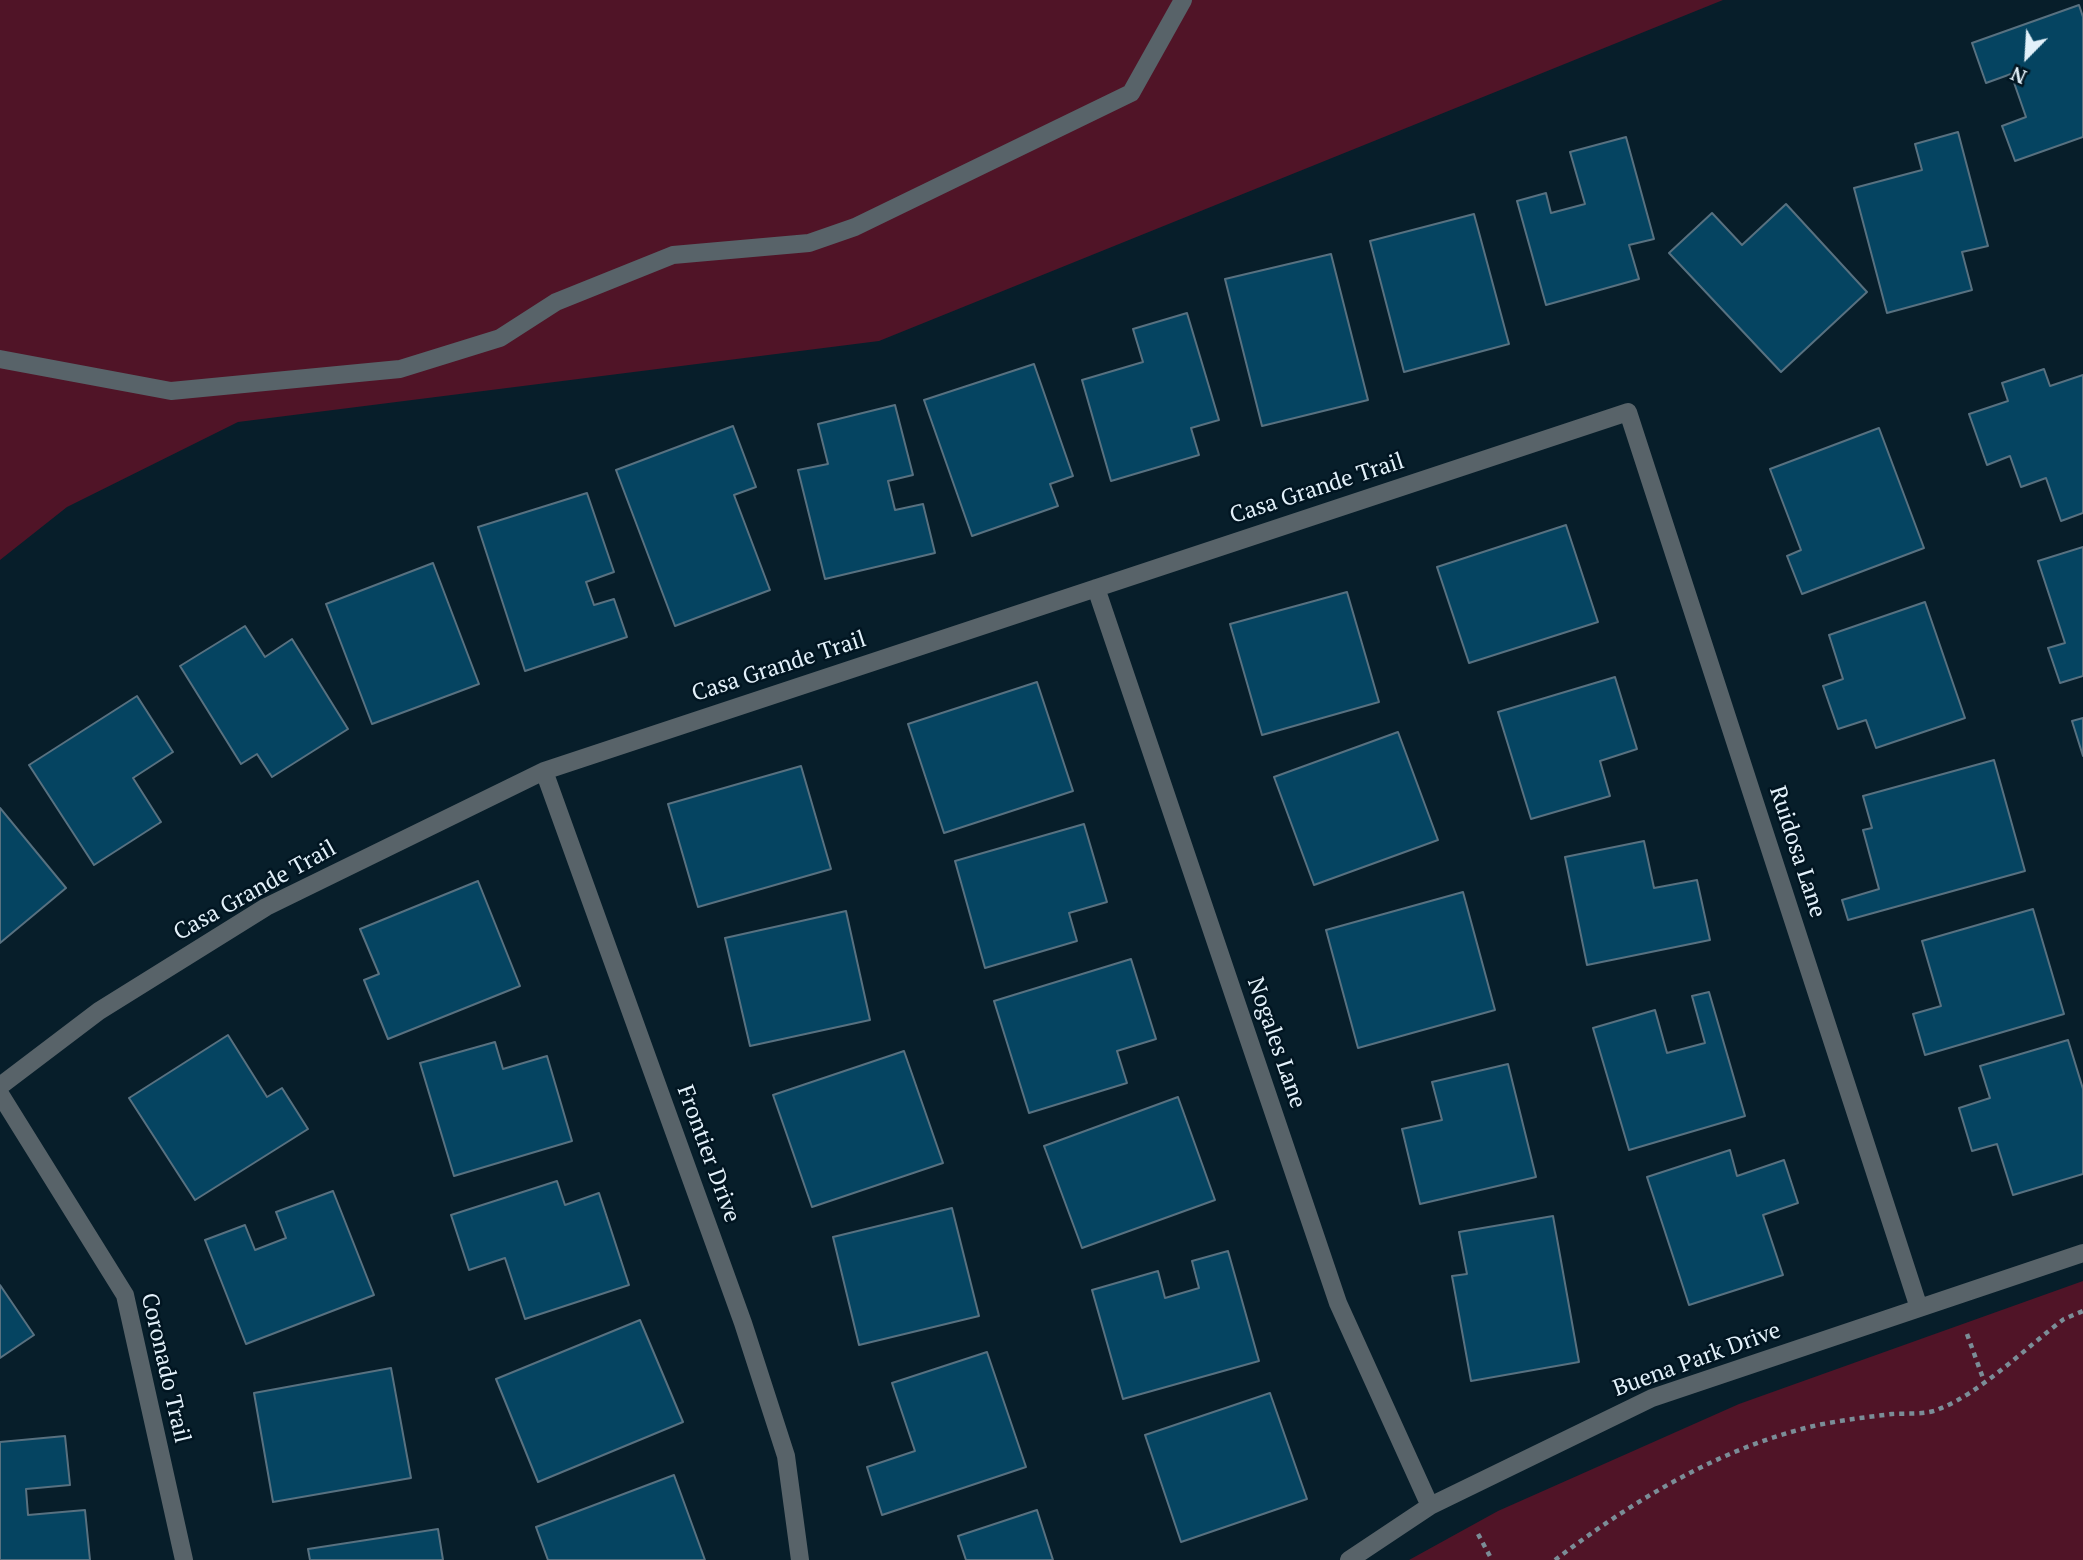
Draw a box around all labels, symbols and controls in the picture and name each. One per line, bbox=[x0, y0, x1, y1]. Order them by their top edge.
north arrow bbox=[1992, 21, 2062, 91]
text: N bbox=[2007, 61, 2030, 90]
street label: Casa Grande Trail bbox=[1227, 448, 1407, 530]
street label: Casa Grande Trail bbox=[689, 626, 869, 708]
street label: Ruidosa Lane bbox=[1763, 783, 1831, 921]
street label: Casa Grande Trail bbox=[169, 835, 341, 947]
street label: Nogales Lane bbox=[1241, 974, 1311, 1112]
street label: Frontier Drive bbox=[670, 1082, 746, 1226]
street label: Coronado Trail bbox=[134, 1290, 196, 1446]
street label: Buena Park Drive bbox=[1609, 1317, 1785, 1403]

